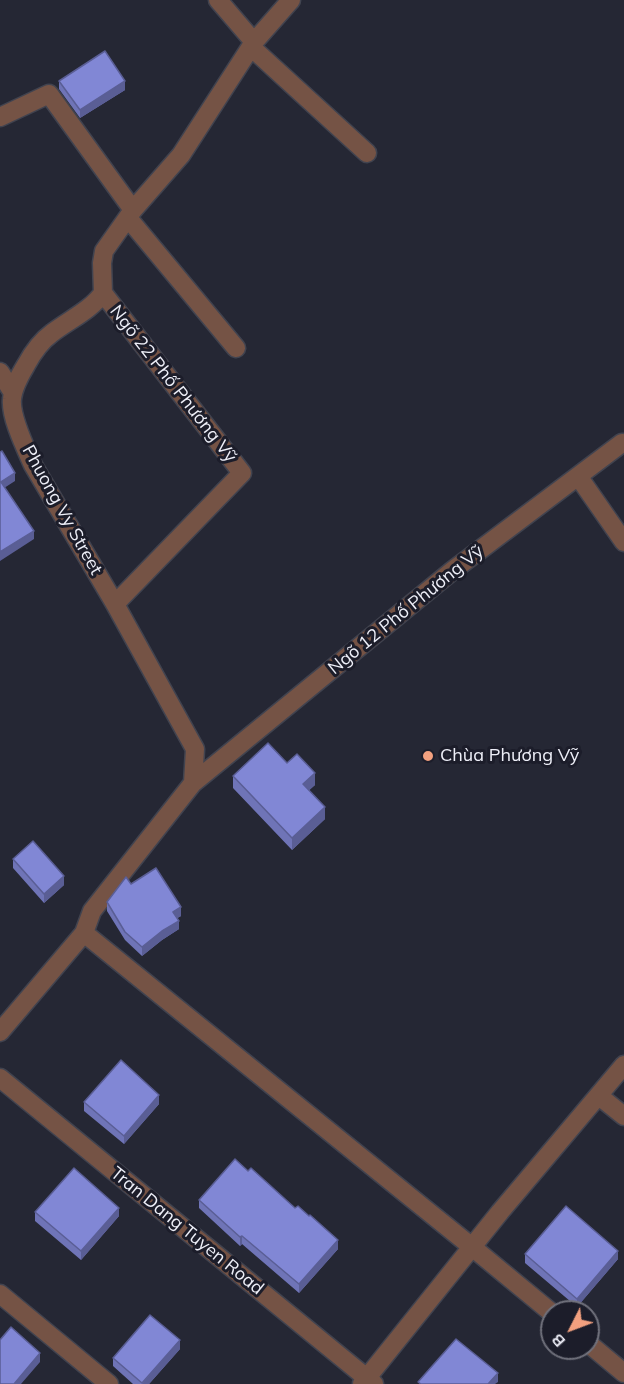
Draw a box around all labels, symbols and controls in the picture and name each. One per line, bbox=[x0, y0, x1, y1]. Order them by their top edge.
street label: Ngõ 22 Phố Phương Vỹ bbox=[105, 301, 241, 467]
street label: Phuong Vy Street bbox=[17, 441, 107, 579]
street label: Ngõ 12 Phố Phương Vỹ bbox=[324, 541, 488, 679]
place label: Chùa Phương Vỹ bbox=[440, 745, 579, 767]
marker: Chùa Phương Vỹ bbox=[421, 749, 435, 763]
street label: Tran Dang Tuyen Road bbox=[106, 1163, 268, 1299]
north arrow bbox=[540, 1300, 600, 1360]
text: B bbox=[547, 1330, 569, 1352]

